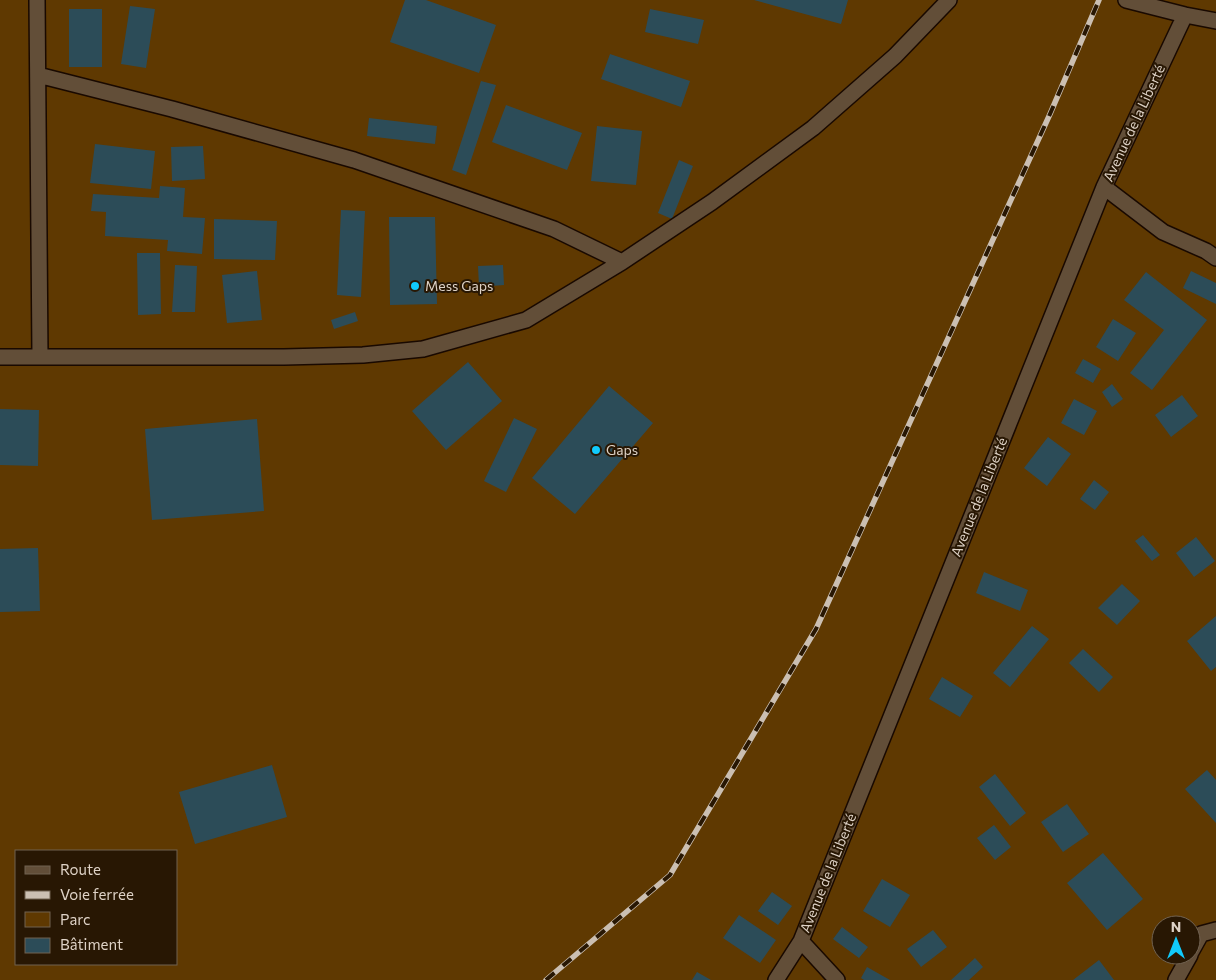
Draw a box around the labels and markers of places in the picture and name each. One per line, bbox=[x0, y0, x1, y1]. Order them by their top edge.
place label: Mess Gaps bbox=[425, 277, 493, 294]
marker: Mess Gaps bbox=[409, 280, 421, 292]
place label: Gaps bbox=[606, 441, 638, 458]
marker: Gaps bbox=[590, 444, 602, 456]

